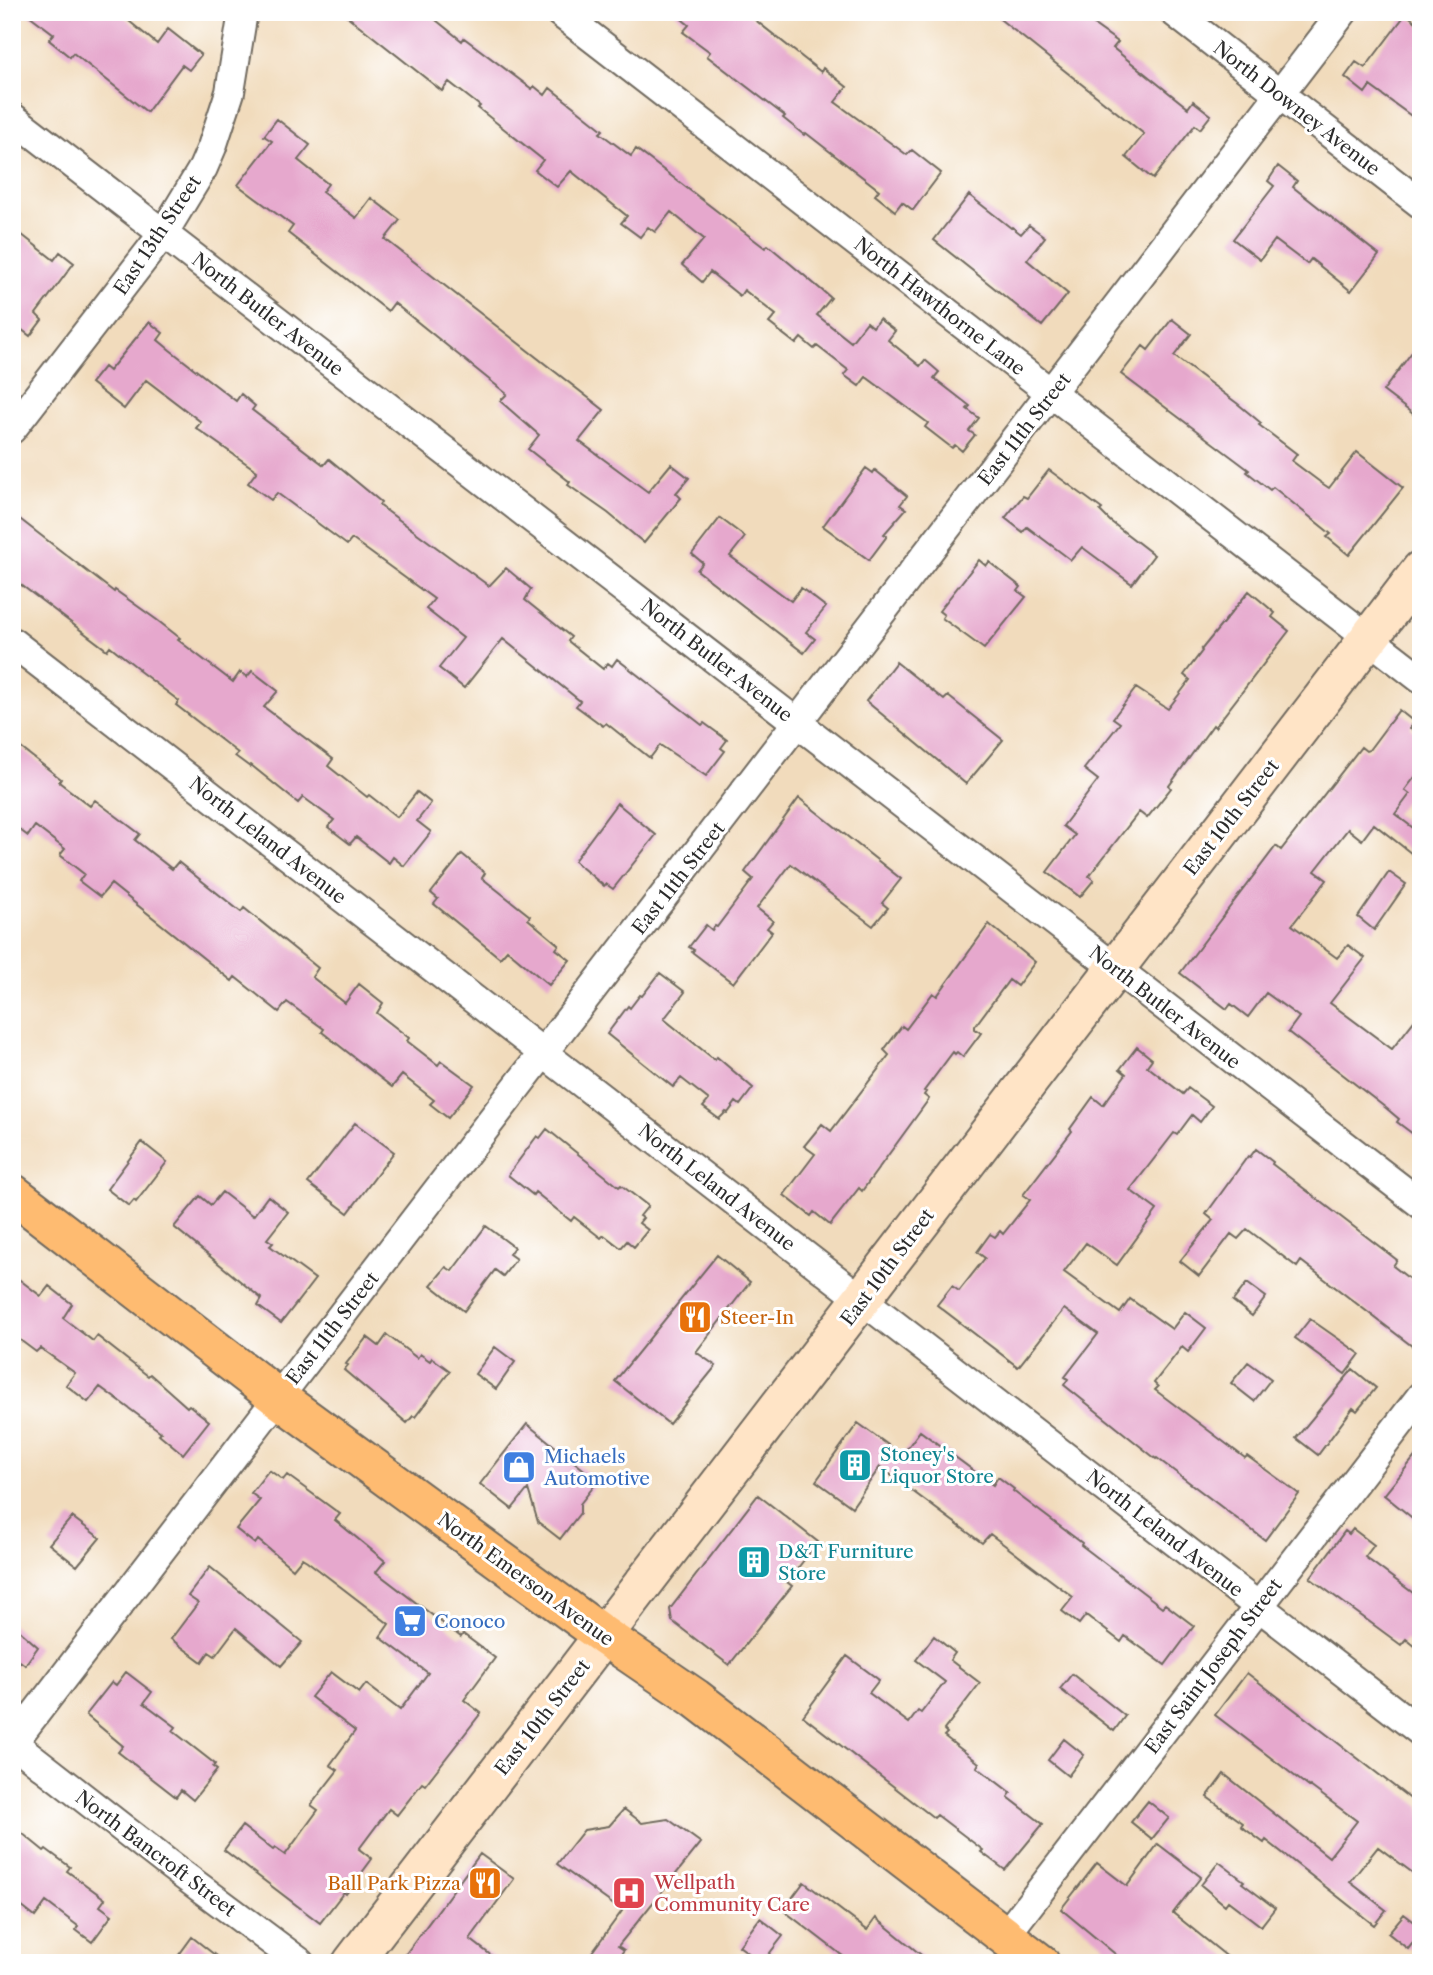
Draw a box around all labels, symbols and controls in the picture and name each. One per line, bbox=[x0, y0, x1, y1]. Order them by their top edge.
street label: North Downey Avenue bbox=[1209, 36, 1384, 180]
street label: East 13th Street bbox=[109, 171, 206, 299]
street label: North Hawthorne Lane bbox=[850, 232, 1030, 380]
street label: North Butler Avenue bbox=[187, 248, 348, 381]
street label: East 11th Street bbox=[973, 368, 1076, 490]
street label: North Butler Avenue bbox=[636, 594, 797, 727]
street label: East 10th Street bbox=[1179, 755, 1284, 880]
street label: North Leland Avenue bbox=[185, 772, 351, 909]
street label: East 11th Street bbox=[627, 817, 730, 939]
street label: North Butler Avenue bbox=[1084, 941, 1245, 1074]
street label: North Leland Avenue bbox=[634, 1119, 800, 1256]
street label: East 10th Street bbox=[836, 1204, 939, 1330]
street label: East 11th Street bbox=[281, 1267, 384, 1389]
restaurant icon: Steer-In bbox=[676, 1298, 714, 1336]
place label: Steer-In bbox=[720, 1306, 794, 1329]
place label: Stoney's Liquor Store bbox=[880, 1443, 994, 1488]
place label: Michaels Automotive bbox=[543, 1445, 650, 1490]
building icon: Stoney's Liquor Store bbox=[836, 1446, 874, 1484]
shop icon: Michaels Automotive bbox=[500, 1448, 538, 1486]
street label: North Leland Avenue bbox=[1082, 1465, 1248, 1602]
street label: North Emerson Avenue bbox=[433, 1508, 618, 1651]
place label: D&T Furniture Store bbox=[778, 1540, 914, 1585]
building icon: D&T Furniture Store bbox=[735, 1543, 773, 1581]
street label: East Saint Joseph Street bbox=[1140, 1574, 1287, 1758]
supermarket icon: Conoco bbox=[391, 1602, 429, 1640]
place label: Conoco bbox=[434, 1610, 505, 1633]
street label: East 10th Street bbox=[490, 1655, 595, 1780]
street label: North Bancroft Street bbox=[71, 1786, 241, 1921]
restaurant icon: Ball Park Pizza bbox=[466, 1864, 504, 1902]
place label: Wellpath Community Care bbox=[653, 1871, 810, 1916]
place label: Ball Park Pizza bbox=[327, 1872, 461, 1895]
hospital icon: Wellpath Community Care bbox=[610, 1874, 648, 1912]

